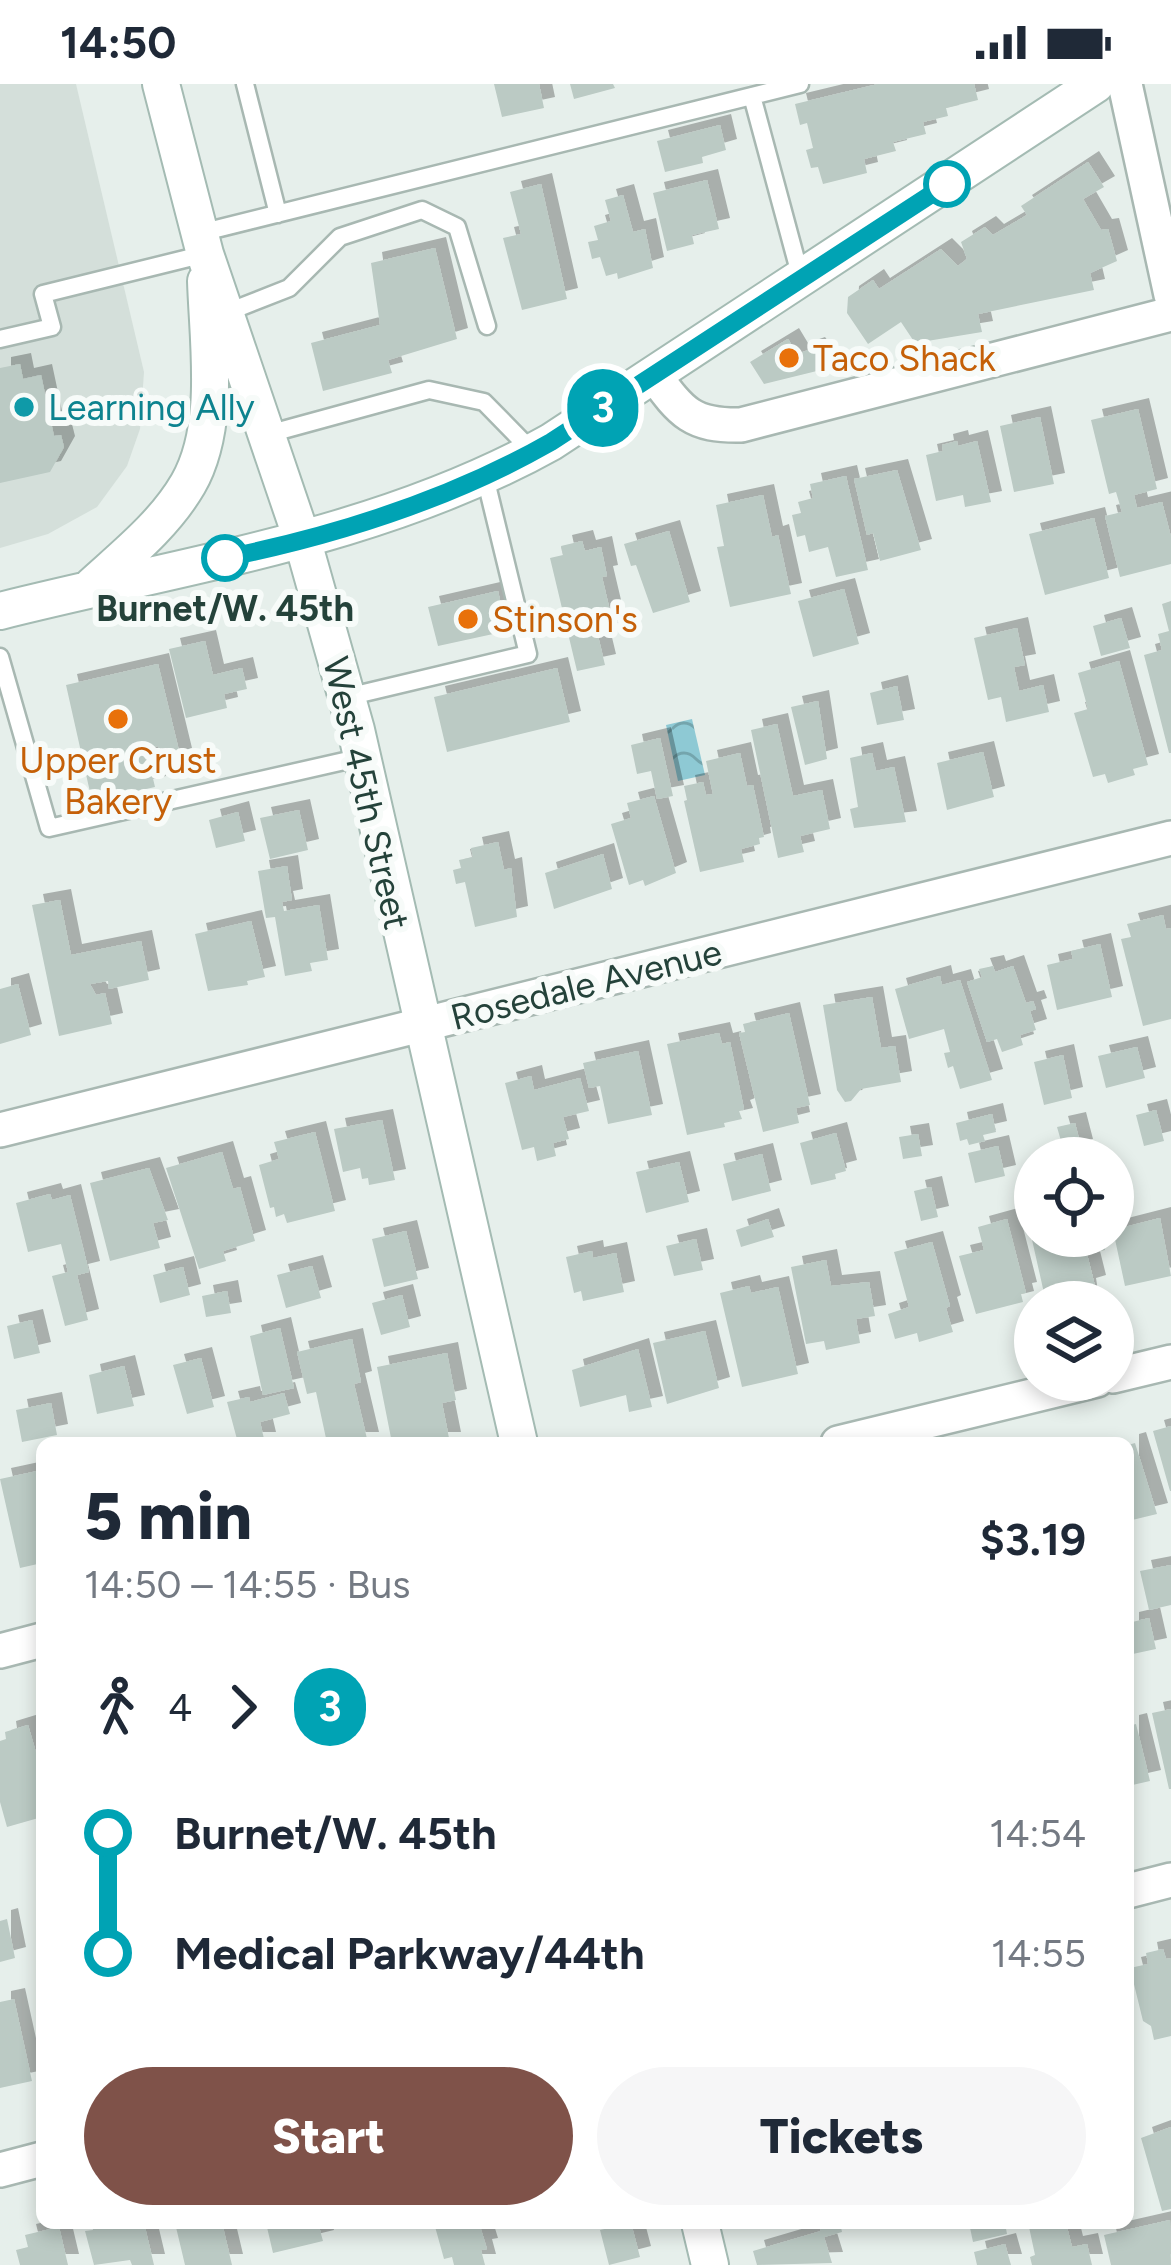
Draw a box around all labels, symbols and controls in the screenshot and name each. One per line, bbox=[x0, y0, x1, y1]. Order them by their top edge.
text: 14:50 bbox=[60, 15, 176, 69]
unlabelled marker bbox=[925, 162, 969, 206]
place label: Taco Shack bbox=[813, 337, 996, 380]
marker: Taco Shack bbox=[776, 345, 802, 371]
line badge: 3 bbox=[564, 369, 642, 447]
text: 3 bbox=[591, 382, 615, 433]
place label: Learning Ally bbox=[48, 386, 255, 429]
marker: Learning Ally bbox=[11, 394, 37, 420]
marker: Burnet/W. 45th bbox=[203, 536, 247, 580]
place label: Burnet/W. 45th bbox=[96, 587, 354, 630]
place label: Stinson's bbox=[492, 598, 638, 641]
marker: Stinson's bbox=[455, 606, 481, 632]
street label: West 45th Street bbox=[314, 653, 419, 934]
marker: Upper Crust Bakery bbox=[105, 706, 131, 732]
place label: Upper Crust Bakery bbox=[19, 739, 217, 823]
street label: Rosedale Avenue bbox=[446, 930, 726, 1039]
map controls bbox=[1014, 1137, 1134, 1401]
button: locate bbox=[1014, 1137, 1134, 1257]
button: layers bbox=[1014, 1281, 1134, 1401]
text: 5 min bbox=[84, 1476, 252, 1556]
text: $3.19 bbox=[980, 1512, 1086, 1566]
text: 14:50 – 14:55 · Bus bbox=[84, 1561, 410, 1608]
icon: walk bbox=[84, 1674, 150, 1740]
icon: forward bbox=[210, 1674, 276, 1740]
text: 3 bbox=[318, 1681, 342, 1732]
text: 4 bbox=[168, 1684, 192, 1731]
text: Burnet/W. 45th bbox=[174, 1806, 497, 1860]
text: 14:54 bbox=[989, 1810, 1086, 1857]
text: Medical Parkway/44th bbox=[174, 1926, 645, 1980]
text: 14:55 bbox=[991, 1930, 1086, 1977]
button: Start bbox=[84, 2067, 573, 2205]
button: Tickets bbox=[597, 2067, 1086, 2205]

